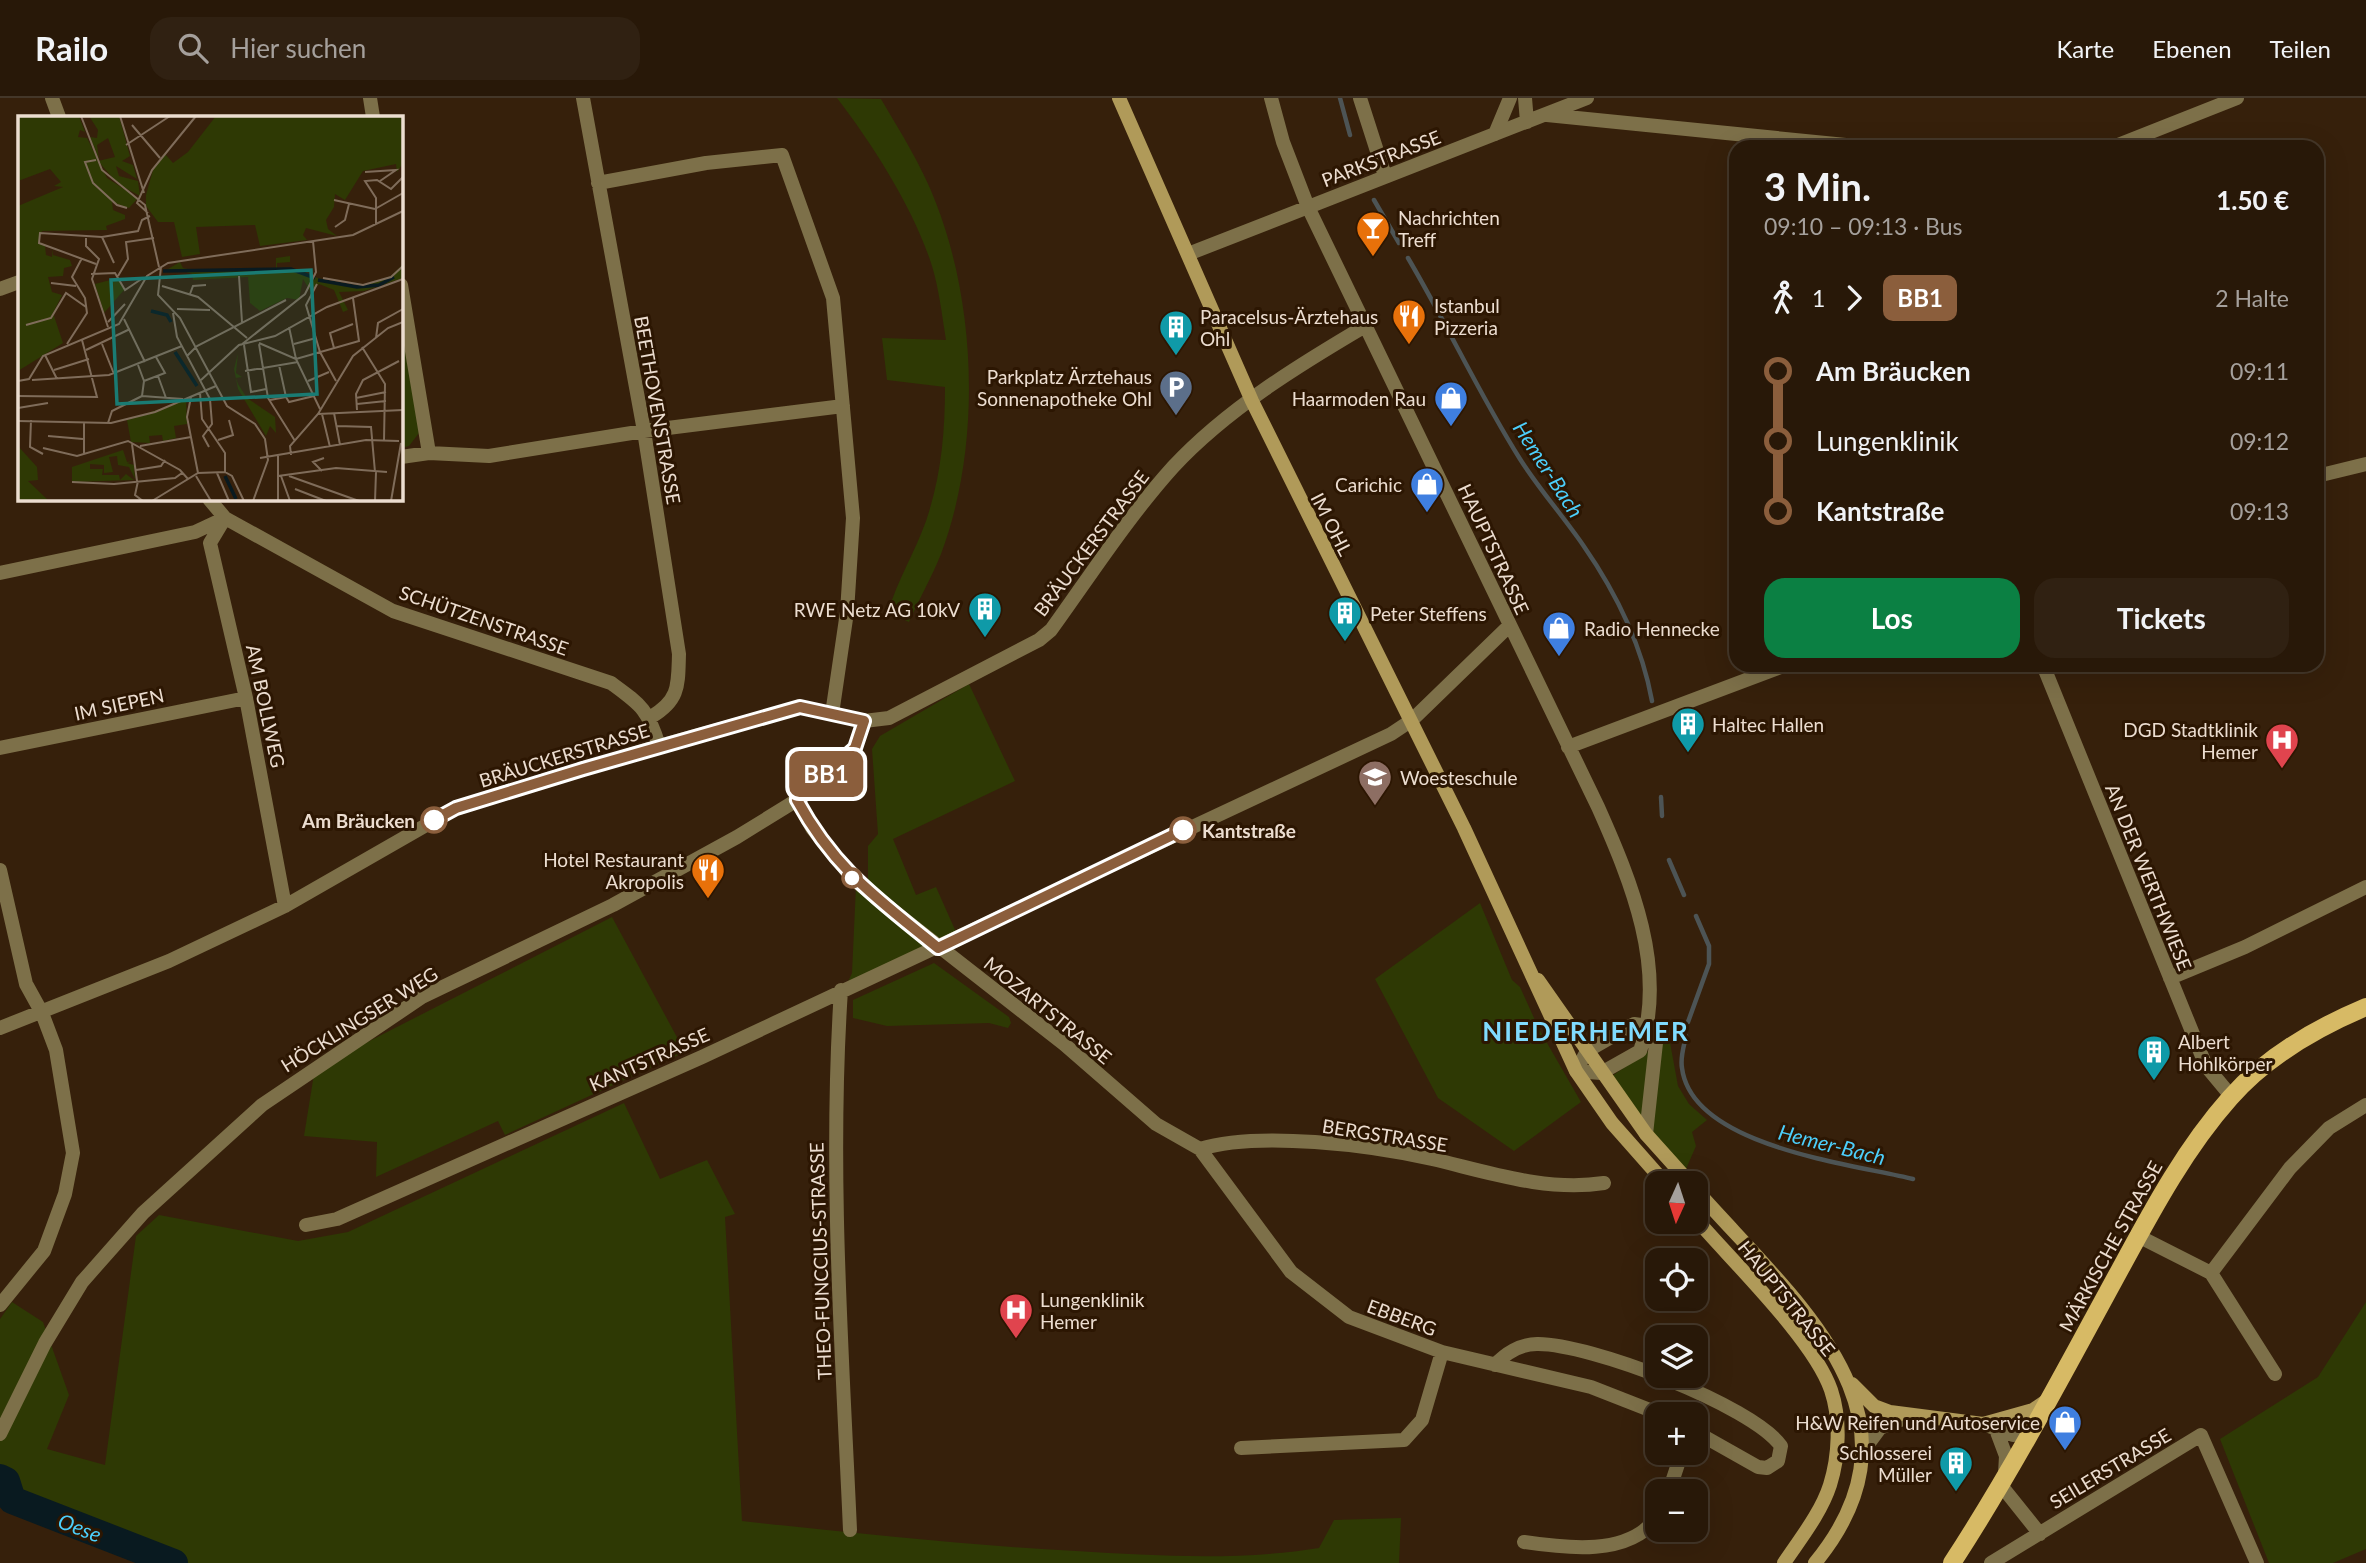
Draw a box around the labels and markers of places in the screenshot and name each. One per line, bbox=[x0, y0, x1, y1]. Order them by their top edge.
place label: Nachrichten Treff bbox=[1398, 206, 1500, 251]
bar icon: Nachrichten Treff bbox=[1354, 209, 1392, 258]
place label: Istanbul Pizzeria bbox=[1434, 294, 1500, 339]
restaurant icon: Istanbul Pizzeria bbox=[1390, 297, 1428, 346]
place label: Paracelsus-Ärztehaus Ohl bbox=[1200, 305, 1378, 350]
building icon: Paracelsus-Ärztehaus Ohl bbox=[1157, 308, 1195, 357]
place label: Parkplatz Ärztehaus Sonnenapotheke Ohl bbox=[977, 365, 1152, 410]
parking icon: Parkplatz Ärztehaus Sonnenapotheke Ohl bbox=[1157, 368, 1195, 417]
shop icon: Haarmoden Rau bbox=[1432, 379, 1470, 428]
place label: Haarmoden Rau bbox=[1292, 387, 1426, 410]
shop icon: Carichic bbox=[1408, 465, 1446, 514]
place label: Carichic bbox=[1335, 473, 1402, 496]
building icon: RWE Netz AG 10kV bbox=[966, 590, 1004, 639]
building icon: Peter Steffens bbox=[1326, 594, 1364, 643]
place label: RWE Netz AG 10kV bbox=[794, 598, 960, 621]
place label: Peter Steffens bbox=[1370, 602, 1487, 625]
shop icon: Radio Hennecke bbox=[1540, 609, 1578, 658]
place label: Radio Hennecke bbox=[1584, 617, 1720, 640]
building icon: Haltec Hallen bbox=[1669, 705, 1707, 754]
place label: Haltec Hallen bbox=[1712, 713, 1824, 736]
place label: DGD Stadtklinik Hemer bbox=[2123, 718, 2258, 763]
hospital icon: DGD Stadtklinik Hemer bbox=[2263, 721, 2301, 770]
school or university icon: Woesteschule bbox=[1356, 758, 1394, 807]
place label: Woesteschule bbox=[1400, 766, 1517, 789]
marker: Am Bräucken bbox=[421, 807, 447, 833]
place label: Am Bräucken bbox=[301, 809, 415, 832]
marker: Kantstraße bbox=[1170, 817, 1196, 843]
place label: Kantstraße bbox=[1202, 819, 1296, 842]
place label: Hotel Restaurant Akropolis bbox=[543, 848, 684, 893]
restaurant icon: Hotel Restaurant Akropolis bbox=[689, 851, 727, 900]
unlabelled marker bbox=[842, 868, 862, 888]
place label: Albert Hohlkörper bbox=[2178, 1030, 2273, 1075]
building icon: Albert Hohlkörper bbox=[2135, 1033, 2173, 1082]
place label: Lungenklinik Hemer bbox=[1040, 1288, 1145, 1333]
hospital icon: Lungenklinik Hemer bbox=[997, 1291, 1035, 1340]
shop icon: H&W Reifen und Autoservice bbox=[2046, 1403, 2084, 1452]
place label: H&W Reifen und Autoservice bbox=[1795, 1411, 2040, 1434]
place label: Schlosserei Müller bbox=[1839, 1441, 1932, 1486]
building icon: Schlosserei Müller bbox=[1937, 1444, 1975, 1493]

